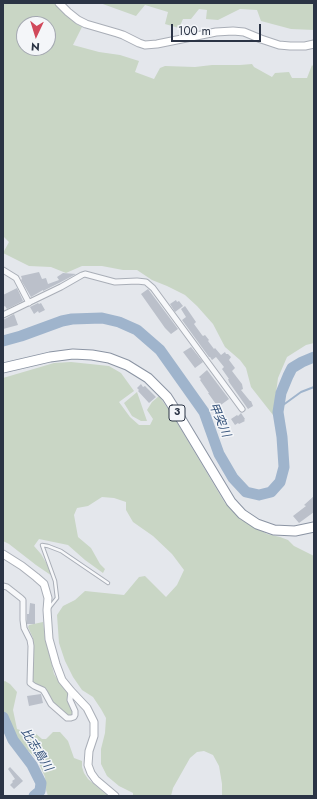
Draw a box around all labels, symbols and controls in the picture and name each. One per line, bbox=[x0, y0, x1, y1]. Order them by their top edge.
north arrow bbox=[16, 16, 56, 56]
scale bar bbox=[173, 16, 263, 42]
text: 100 m bbox=[178, 22, 211, 40]
text: N bbox=[30, 39, 40, 55]
water label: 甲突川 bbox=[205, 401, 233, 439]
road number: 3 bbox=[169, 405, 185, 421]
water label: 比志島川 bbox=[17, 726, 55, 774]

